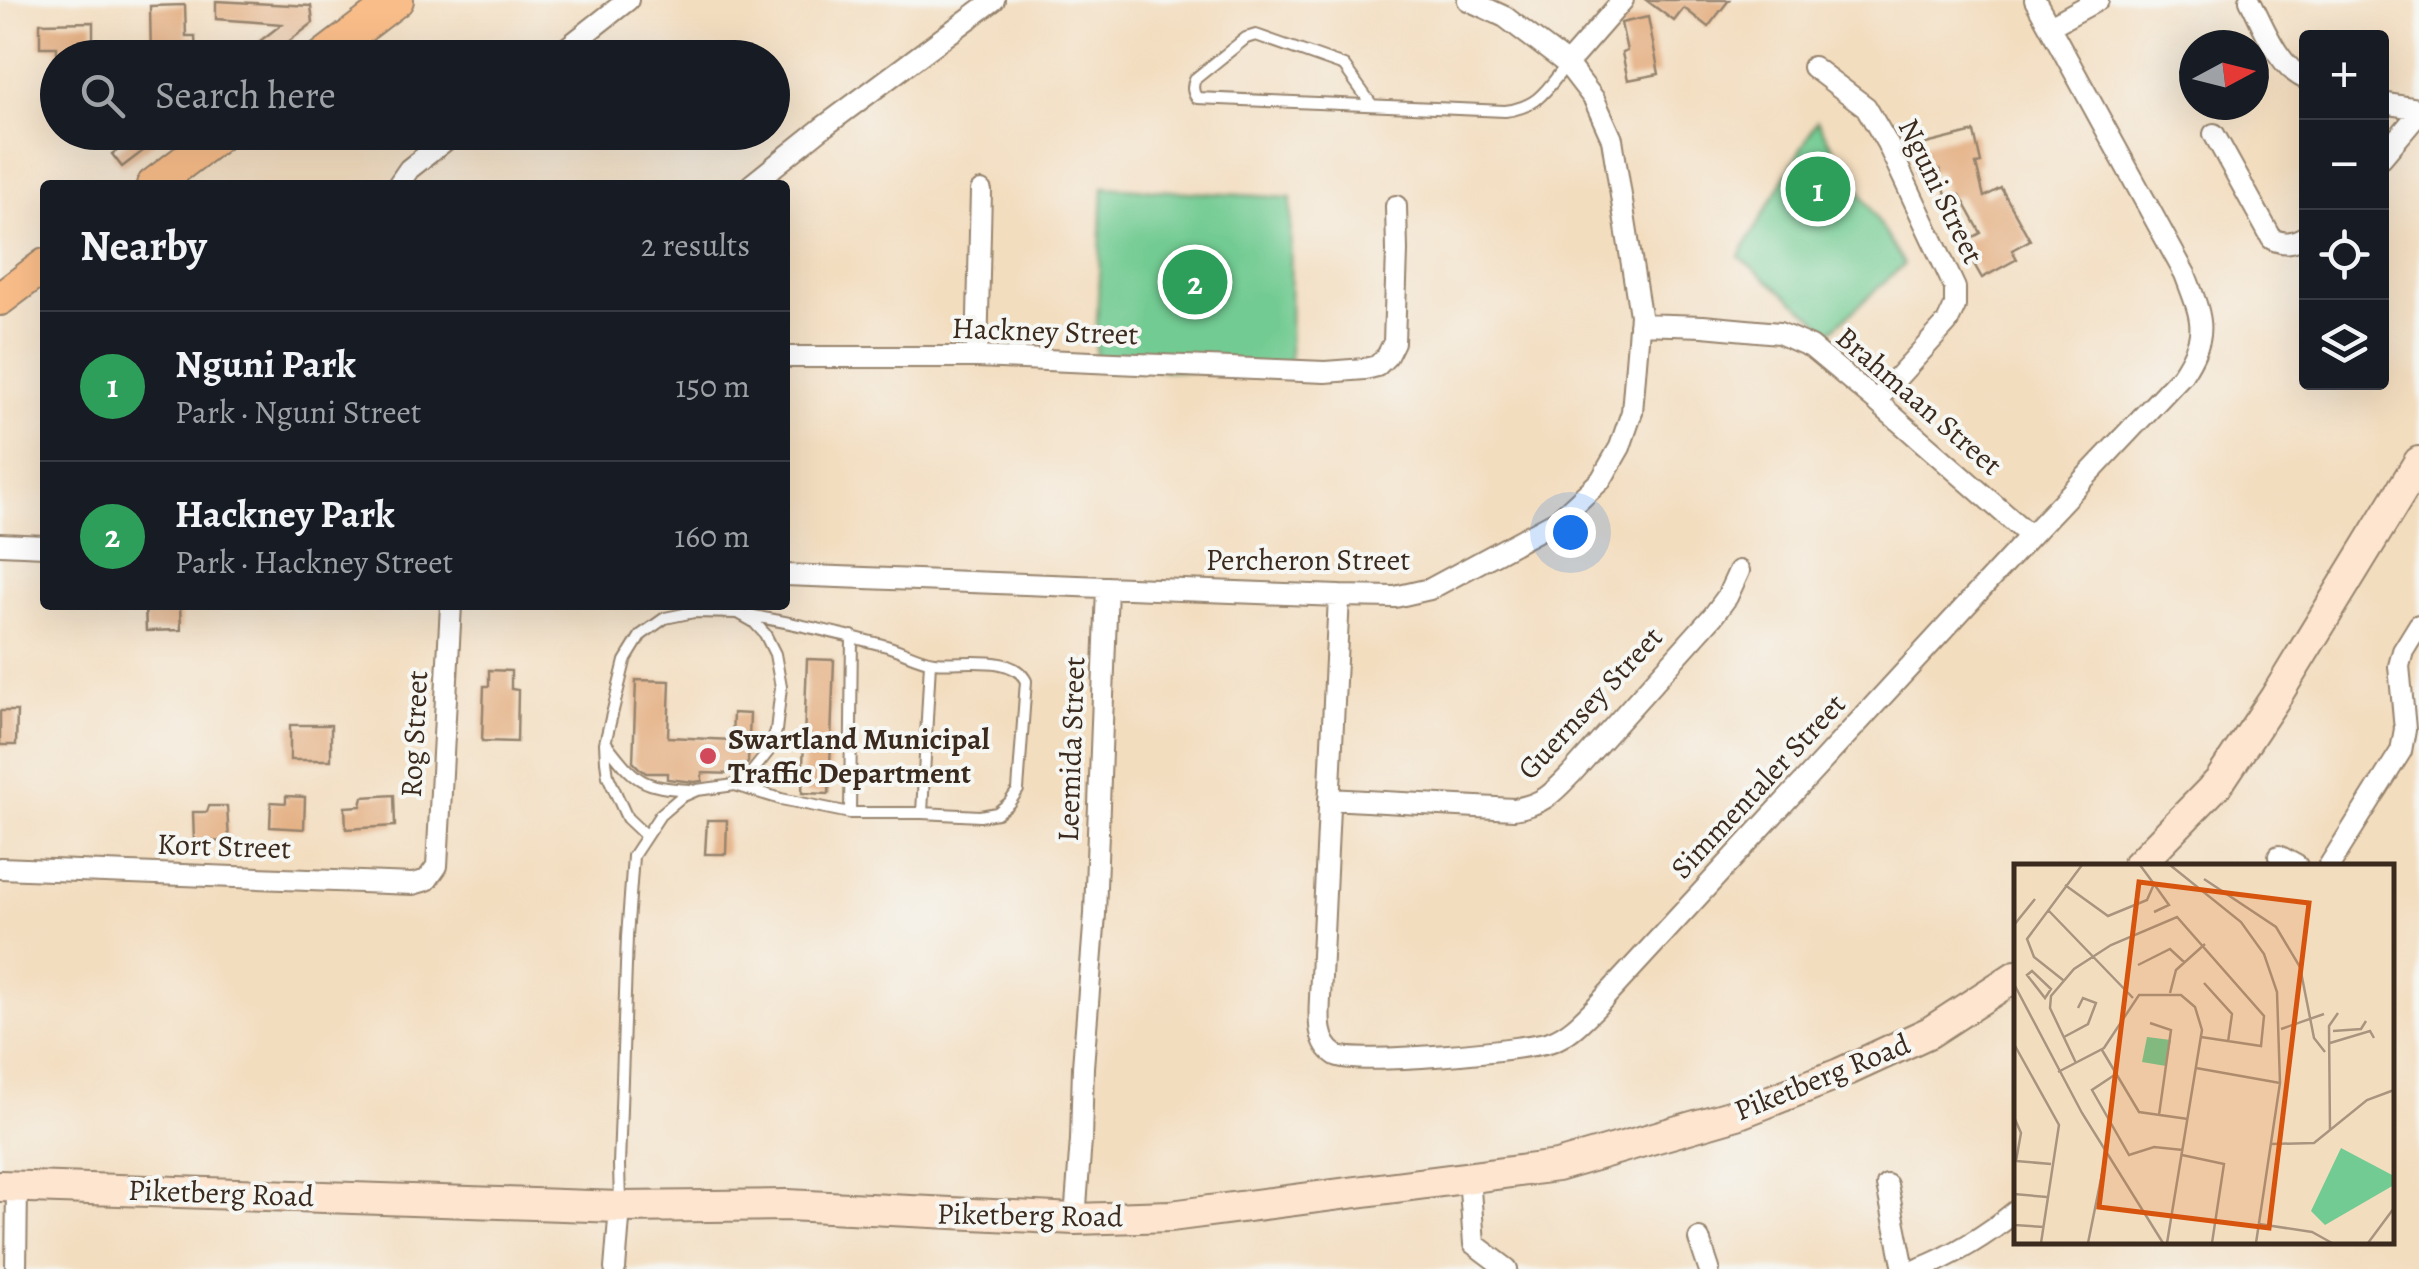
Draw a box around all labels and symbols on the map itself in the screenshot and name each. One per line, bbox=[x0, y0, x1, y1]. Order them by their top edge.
north arrow bbox=[2179, 30, 2269, 120]
street label: Nguni Street bbox=[1889, 112, 1993, 270]
pin: 1 bbox=[1786, 152, 1850, 226]
pin: 2 bbox=[1162, 244, 1228, 320]
street label: Hackney Street bbox=[951, 308, 1139, 354]
street label: Brahmaan Street bbox=[1827, 318, 2011, 484]
your location bbox=[1545, 507, 1596, 558]
street label: Percheron Street bbox=[1206, 540, 1410, 580]
street label: Guernsey Street bbox=[1509, 618, 1671, 788]
street label: Leemida Street bbox=[1048, 656, 1094, 842]
street label: Rog Street bbox=[391, 669, 437, 799]
street label: Simmentaler Street bbox=[1662, 685, 1854, 887]
place label: Swartland Municipal Traffic Department bbox=[728, 719, 990, 793]
marker: Swartland Municipal Traffic Department bbox=[697, 745, 719, 767]
street label: Kort Street bbox=[156, 824, 292, 868]
inset map bbox=[2014, 864, 2394, 1244]
street label: Piketberg Road bbox=[1728, 1023, 1917, 1130]
street label: Piketberg Road bbox=[127, 1170, 315, 1216]
street label: Piketberg Road bbox=[937, 1193, 1124, 1237]

